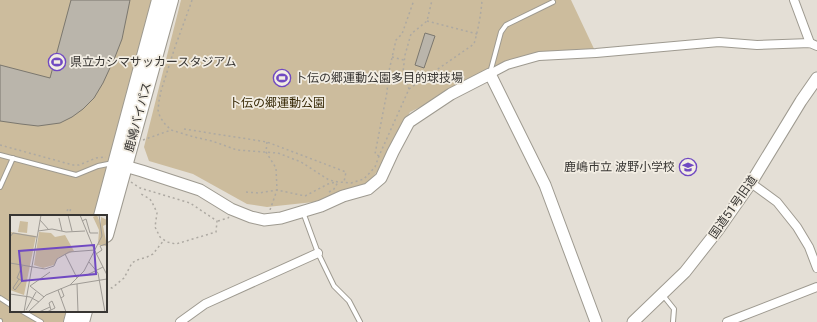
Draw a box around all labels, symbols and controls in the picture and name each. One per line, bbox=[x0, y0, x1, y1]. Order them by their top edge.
sports icon: 県立カシマサッカースタジアム bbox=[47, 52, 67, 72]
place label: 県立カシマサッカースタジアム bbox=[70, 55, 237, 69]
sports icon: 卜伝の郷運動公園多目的球技場 bbox=[272, 68, 292, 88]
place label: 卜伝の郷運動公園多目的球技場 bbox=[295, 71, 463, 85]
street label: 鹿嶋バイパス bbox=[122, 81, 154, 153]
park label: 卜伝の郷運動公園 bbox=[229, 96, 325, 110]
school or university icon: 鹿嶋市立 波野小学校 bbox=[678, 157, 698, 177]
place label: 鹿嶋市立 波野小学校 bbox=[564, 160, 675, 174]
street label: 国道51号旧道 bbox=[706, 173, 760, 241]
inset map bbox=[10, 215, 107, 312]

